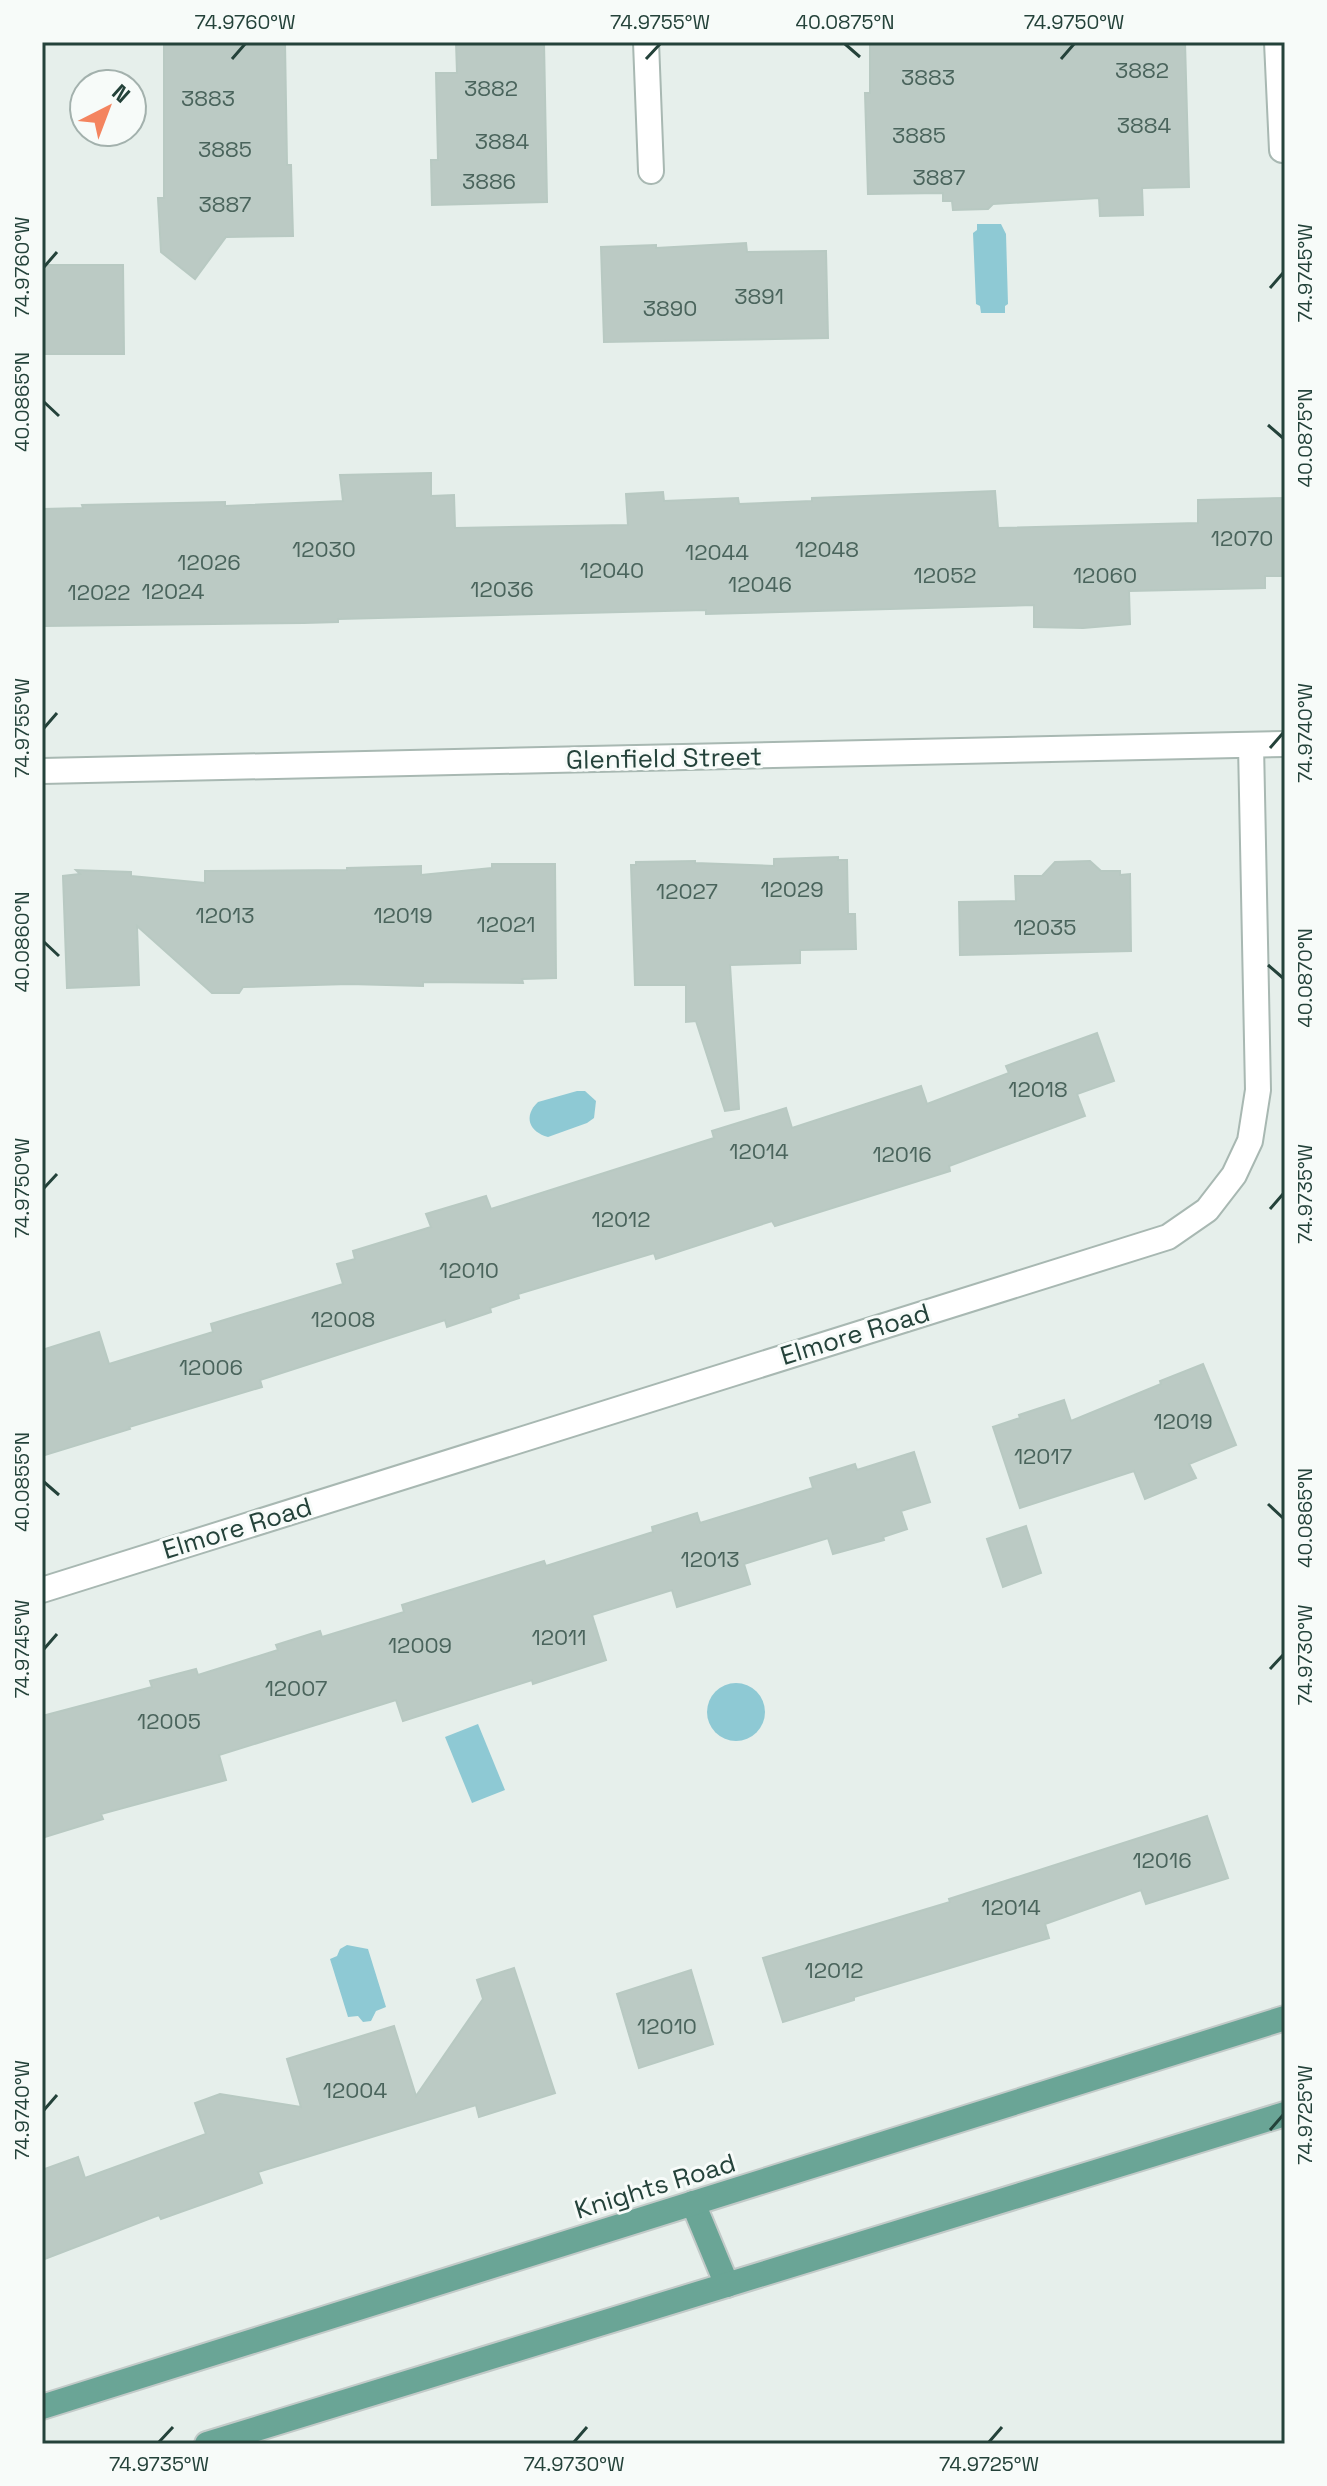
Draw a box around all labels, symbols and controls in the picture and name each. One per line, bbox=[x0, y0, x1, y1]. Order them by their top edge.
text: 74.9760°W bbox=[195, 9, 295, 35]
text: 74.9755°W bbox=[610, 9, 710, 35]
text: 40.0875°N bbox=[796, 9, 894, 35]
text: 74.9750°W bbox=[1024, 9, 1124, 35]
house number: 3882 bbox=[1115, 56, 1169, 84]
house number: 3883 bbox=[901, 63, 955, 91]
north arrow bbox=[68, 68, 148, 148]
house number: 3882 bbox=[464, 74, 518, 102]
text: N bbox=[107, 78, 136, 108]
house number: 3883 bbox=[181, 84, 235, 112]
house number: 3884 bbox=[1117, 111, 1171, 139]
house number: 3885 bbox=[892, 121, 946, 149]
house number: 3884 bbox=[475, 127, 529, 155]
house number: 3885 bbox=[198, 135, 252, 163]
house number: 3887 bbox=[913, 163, 965, 191]
house number: 3886 bbox=[462, 167, 516, 195]
house number: 3887 bbox=[199, 190, 251, 218]
text: 74.9760°W bbox=[9, 217, 35, 317]
text: 74.9745°W bbox=[1292, 223, 1318, 323]
house number: 3891 bbox=[734, 282, 784, 310]
house number: 3890 bbox=[643, 294, 697, 322]
text: 40.0865°N bbox=[9, 352, 35, 452]
text: 40.0875°N bbox=[1292, 389, 1318, 487]
house number: 12070 bbox=[1211, 524, 1273, 552]
house number: 12030 bbox=[292, 535, 356, 563]
house number: 12048 bbox=[795, 535, 859, 563]
house number: 12044 bbox=[685, 538, 749, 566]
house number: 12026 bbox=[177, 548, 241, 576]
house number: 12040 bbox=[580, 556, 644, 584]
house number: 12052 bbox=[914, 561, 976, 589]
house number: 12060 bbox=[1073, 561, 1137, 589]
house number: 12046 bbox=[728, 570, 792, 598]
house number: 12036 bbox=[470, 575, 534, 603]
house number: 12024 bbox=[142, 577, 205, 605]
house number: 12022 bbox=[67, 578, 131, 606]
text: 74.9755°W bbox=[9, 678, 35, 778]
text: 74.9740°W bbox=[1292, 683, 1318, 783]
street label: Glenfield Street bbox=[566, 739, 762, 777]
house number: 12029 bbox=[760, 875, 824, 903]
house number: 12027 bbox=[656, 877, 718, 905]
text: 40.0860°N bbox=[9, 892, 35, 993]
house number: 12013 bbox=[195, 901, 255, 929]
house number: 12019 bbox=[373, 901, 433, 929]
house number: 12021 bbox=[476, 910, 536, 938]
house number: 12035 bbox=[1013, 913, 1077, 941]
text: 40.0870°N bbox=[1292, 928, 1318, 1028]
house number: 12018 bbox=[1008, 1075, 1068, 1103]
house number: 12014 bbox=[729, 1137, 789, 1165]
text: 74.9750°W bbox=[9, 1138, 35, 1238]
house number: 12016 bbox=[872, 1140, 932, 1168]
text: 74.9735°W bbox=[1292, 1144, 1318, 1244]
house number: 12012 bbox=[591, 1205, 651, 1233]
house number: 12010 bbox=[439, 1256, 499, 1284]
street label: Elmore Road bbox=[776, 1295, 934, 1373]
house number: 12008 bbox=[311, 1305, 375, 1333]
house number: 12006 bbox=[179, 1353, 243, 1381]
house number: 12019 bbox=[1153, 1407, 1213, 1435]
text: 40.0855°N bbox=[9, 1432, 35, 1532]
house number: 12017 bbox=[1014, 1442, 1072, 1470]
text: 40.0865°N bbox=[1292, 1468, 1318, 1568]
street label: Elmore Road bbox=[158, 1489, 316, 1567]
house number: 12013 bbox=[680, 1545, 740, 1573]
text: 74.9745°W bbox=[9, 1599, 35, 1699]
text: 74.9730°W bbox=[1292, 1605, 1318, 1705]
house number: 12011 bbox=[532, 1623, 586, 1651]
house number: 12009 bbox=[388, 1631, 452, 1659]
house number: 12007 bbox=[265, 1674, 327, 1702]
house number: 12005 bbox=[137, 1707, 201, 1735]
house number: 12016 bbox=[1132, 1846, 1192, 1874]
house number: 12014 bbox=[981, 1893, 1041, 1921]
house number: 12012 bbox=[804, 1956, 864, 1984]
house number: 12010 bbox=[637, 2012, 697, 2040]
text: 74.9740°W bbox=[9, 2060, 35, 2160]
text: 74.9725°W bbox=[1292, 2065, 1318, 2165]
house number: 12004 bbox=[323, 2076, 387, 2104]
street label: Knights Road bbox=[570, 2145, 740, 2227]
text: 74.9735°W bbox=[109, 2451, 209, 2477]
text: 74.9730°W bbox=[524, 2451, 624, 2477]
text: 74.9725°W bbox=[939, 2451, 1039, 2477]

